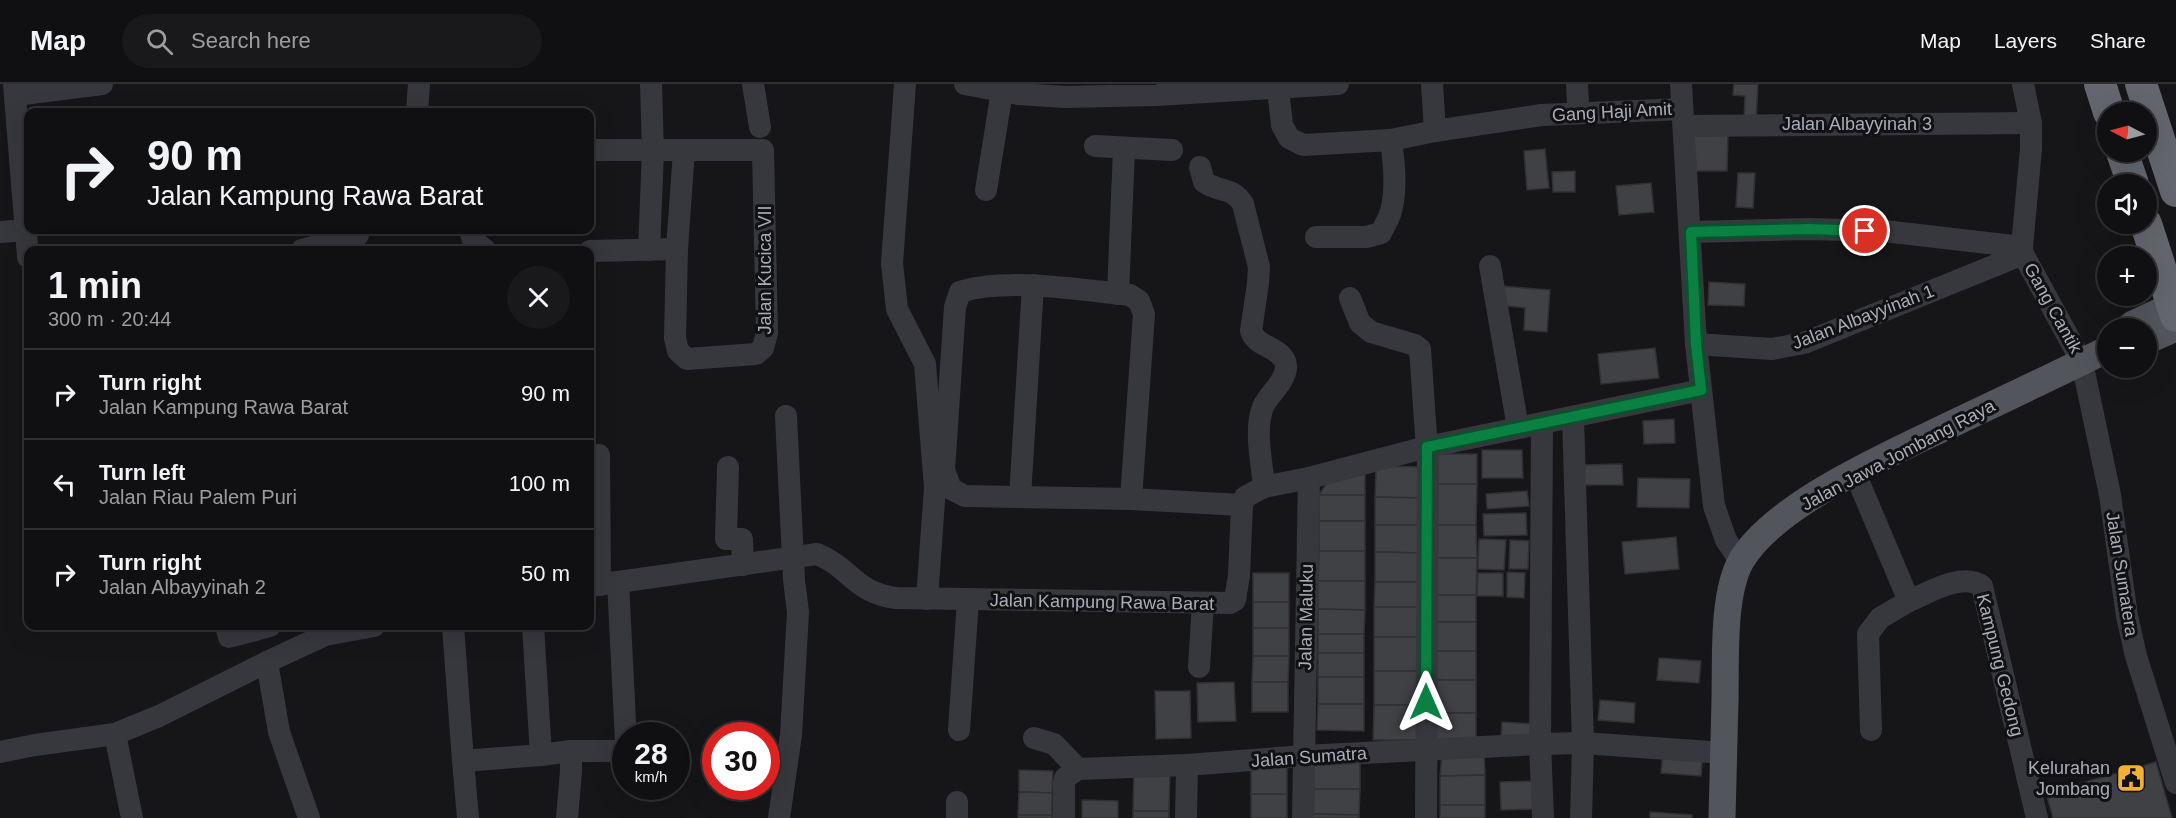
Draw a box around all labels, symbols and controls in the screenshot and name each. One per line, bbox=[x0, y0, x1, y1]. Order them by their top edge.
search box bbox=[122, 14, 542, 68]
text: Map bbox=[30, 25, 86, 56]
icon: search bbox=[143, 25, 176, 58]
text: Search here bbox=[191, 28, 311, 53]
text: Map bbox=[1920, 29, 1961, 52]
text: Layers bbox=[1994, 29, 2057, 52]
text: Share bbox=[2090, 29, 2146, 52]
street label: Gang Haji Amit bbox=[1552, 99, 1672, 125]
north arrow bbox=[2097, 102, 2157, 162]
map controls bbox=[2097, 102, 2157, 378]
street label: Jalan Albayyinah 3 bbox=[1782, 114, 1932, 134]
icon: right bbox=[48, 132, 126, 210]
text: 90 m bbox=[147, 132, 243, 179]
button: sound bbox=[2097, 174, 2157, 234]
text: Jalan Kampung Rawa Barat bbox=[147, 181, 483, 211]
street label: Jalan Kucica VII bbox=[755, 205, 775, 335]
pin bbox=[1839, 205, 1890, 256]
icon: arrive bbox=[1848, 214, 1881, 247]
button: + bbox=[2097, 246, 2157, 306]
street label: Gang Cantik bbox=[2020, 259, 2086, 357]
text: 1 min bbox=[48, 265, 142, 306]
button: close bbox=[507, 266, 570, 329]
street label: Jalan Albayyinah 1 bbox=[1789, 281, 1937, 353]
text: 300 m · 20:44 bbox=[48, 308, 171, 330]
button: − bbox=[2097, 318, 2157, 378]
text: Turn right bbox=[99, 370, 201, 395]
icon: right bbox=[48, 378, 81, 411]
text: 90 m bbox=[521, 381, 570, 406]
street label: Jalan Jawa Jombang Raya bbox=[1798, 395, 1999, 515]
text: Jalan Kampung Rawa Barat bbox=[99, 396, 348, 418]
text: Turn left bbox=[99, 460, 185, 485]
icon: left bbox=[48, 468, 81, 501]
text: 100 m bbox=[509, 471, 570, 496]
text: Jalan Riau Palem Puri bbox=[99, 486, 297, 508]
street label: Jalan Sumatera bbox=[2102, 510, 2142, 639]
text: Turn right bbox=[99, 550, 201, 575]
icon: right bbox=[48, 558, 81, 591]
text: 50 m bbox=[521, 561, 570, 586]
street label: Jalan Maluku bbox=[1295, 564, 1317, 670]
text: Jalan Albayyinah 2 bbox=[99, 576, 266, 598]
street label: Jalan Kampung Rawa Barat bbox=[990, 590, 1214, 614]
street label: Kampung Gedong bbox=[1973, 592, 2027, 738]
position arrow bbox=[1394, 670, 1458, 734]
speed limit sign: 30 bbox=[702, 722, 780, 800]
text: 28 bbox=[634, 737, 668, 770]
street label: Jalan Sumatra bbox=[1250, 743, 1369, 771]
place label: Kelurahan Jombang bbox=[2028, 758, 2110, 799]
public building icon: Kelurahan Jombang bbox=[2115, 762, 2147, 794]
text: km/h bbox=[635, 768, 667, 785]

